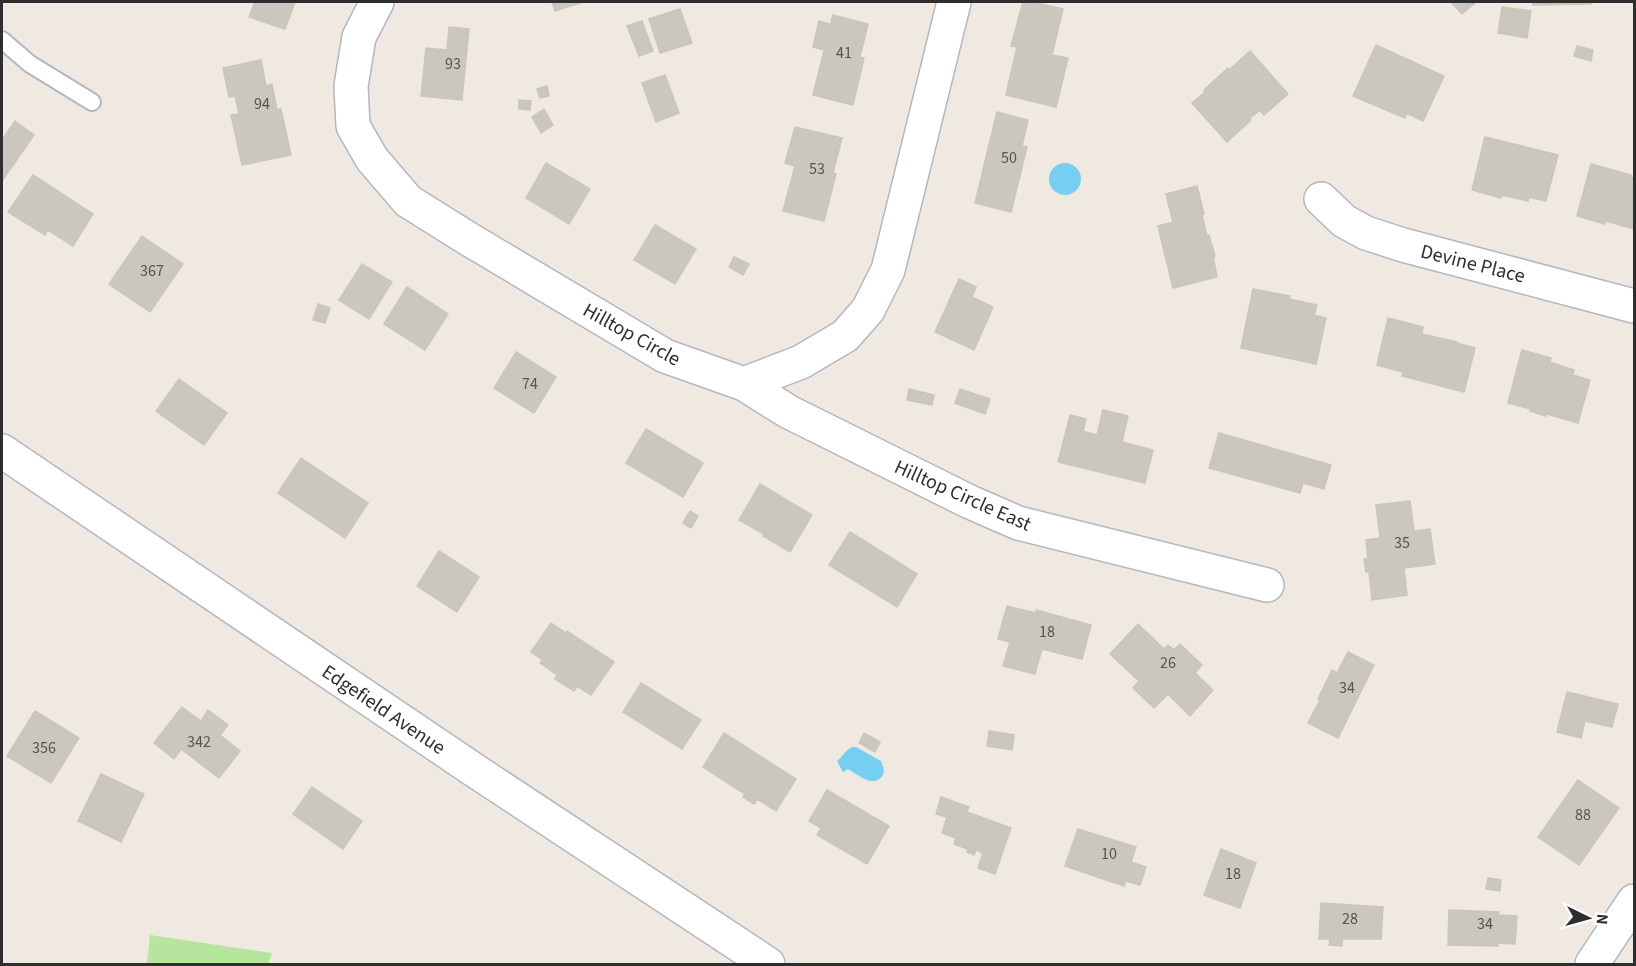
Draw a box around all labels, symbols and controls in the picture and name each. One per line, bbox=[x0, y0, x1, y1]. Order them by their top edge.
house number: 41 bbox=[836, 42, 852, 64]
house number: 93 bbox=[445, 53, 461, 75]
house number: 94 bbox=[254, 93, 270, 115]
house number: 50 bbox=[1001, 147, 1017, 169]
house number: 53 bbox=[809, 158, 825, 180]
street label: Devine Place bbox=[1418, 237, 1528, 290]
house number: 367 bbox=[140, 260, 164, 282]
street label: Hilltop Circle bbox=[578, 296, 686, 373]
house number: 74 bbox=[522, 373, 538, 395]
street label: Hilltop Circle East bbox=[890, 453, 1036, 539]
house number: 35 bbox=[1394, 532, 1410, 554]
house number: 18 bbox=[1039, 621, 1055, 643]
house number: 26 bbox=[1160, 652, 1176, 674]
street label: Edgefield Avenue bbox=[316, 658, 451, 762]
house number: 34 bbox=[1339, 677, 1355, 699]
house number: 342 bbox=[187, 731, 211, 753]
house number: 356 bbox=[32, 737, 56, 759]
house number: 88 bbox=[1575, 804, 1591, 826]
house number: 10 bbox=[1101, 843, 1117, 865]
house number: 18 bbox=[1225, 863, 1241, 885]
north arrow bbox=[1558, 888, 1618, 948]
house number: 28 bbox=[1342, 908, 1358, 930]
house number: 34 bbox=[1477, 913, 1493, 935]
text: N bbox=[1591, 913, 1613, 925]

